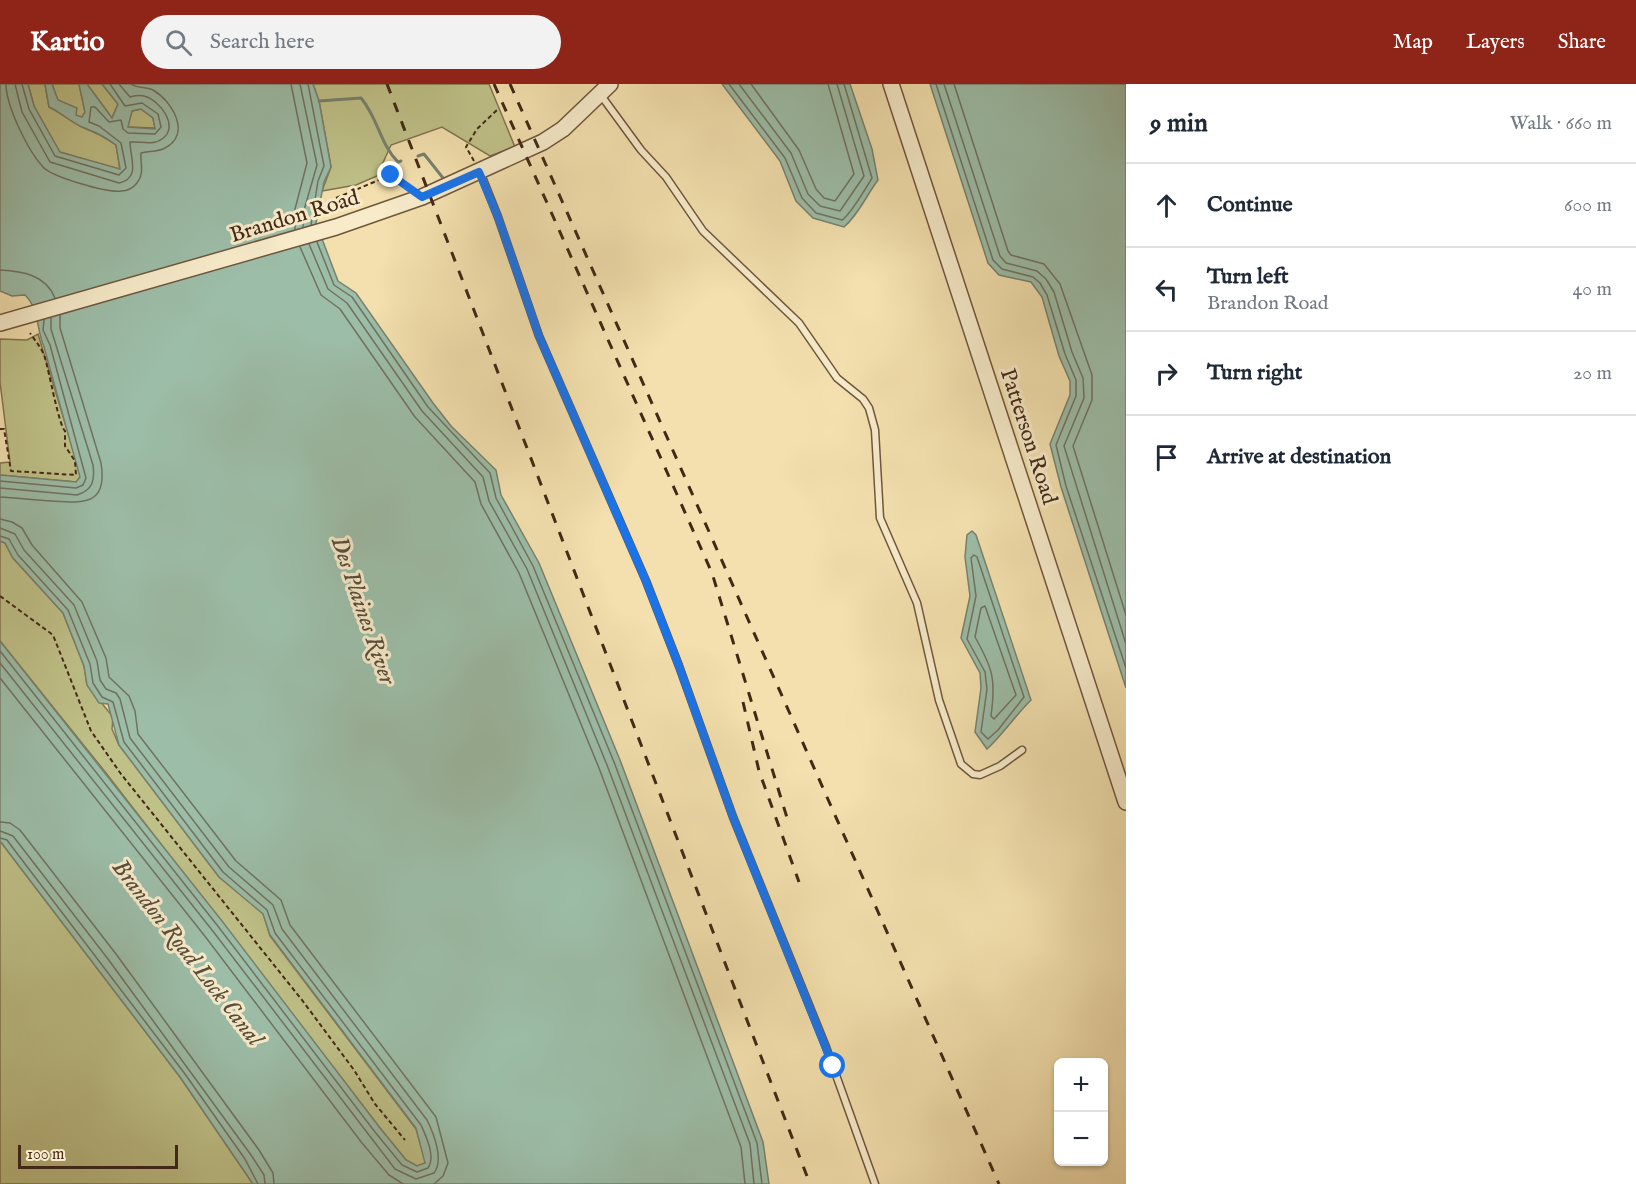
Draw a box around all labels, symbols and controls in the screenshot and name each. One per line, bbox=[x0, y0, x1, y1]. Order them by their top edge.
search box bbox=[141, 15, 561, 69]
text: Kartio bbox=[30, 25, 105, 60]
icon: search bbox=[162, 26, 195, 59]
text: Search here bbox=[210, 28, 315, 56]
text: Map bbox=[1393, 29, 1433, 56]
text: Layers bbox=[1466, 29, 1525, 56]
text: Share bbox=[1558, 29, 1606, 56]
text: 9 min bbox=[1150, 107, 1208, 140]
text: Walk · 660 m bbox=[1510, 111, 1612, 136]
route end bbox=[377, 161, 403, 187]
street label: Brandon Road bbox=[227, 184, 363, 250]
icon: ahead bbox=[1150, 189, 1183, 222]
text: Continue bbox=[1207, 191, 1293, 219]
text: 600 m bbox=[1564, 193, 1612, 218]
text: Turn left bbox=[1207, 263, 1289, 291]
icon: left bbox=[1150, 273, 1183, 306]
text: 40 m bbox=[1573, 277, 1612, 302]
text: Brandon Road bbox=[1207, 291, 1328, 316]
icon: right bbox=[1150, 357, 1183, 390]
text: Turn right bbox=[1207, 359, 1302, 387]
text: 20 m bbox=[1573, 361, 1612, 386]
street label: Patterson Road bbox=[993, 365, 1063, 508]
icon: arrive bbox=[1150, 441, 1183, 474]
text: Arrive at destination bbox=[1207, 443, 1391, 471]
water label: Des Plaines River bbox=[323, 532, 403, 690]
water label: Brandon Road Lock Canal bbox=[104, 853, 271, 1054]
route start bbox=[819, 1052, 845, 1078]
map controls bbox=[1054, 1058, 1108, 1166]
button: + bbox=[1054, 1058, 1108, 1112]
button: − bbox=[1054, 1112, 1108, 1166]
scale bar bbox=[18, 1142, 178, 1170]
text: 100 m bbox=[27, 1145, 64, 1165]

